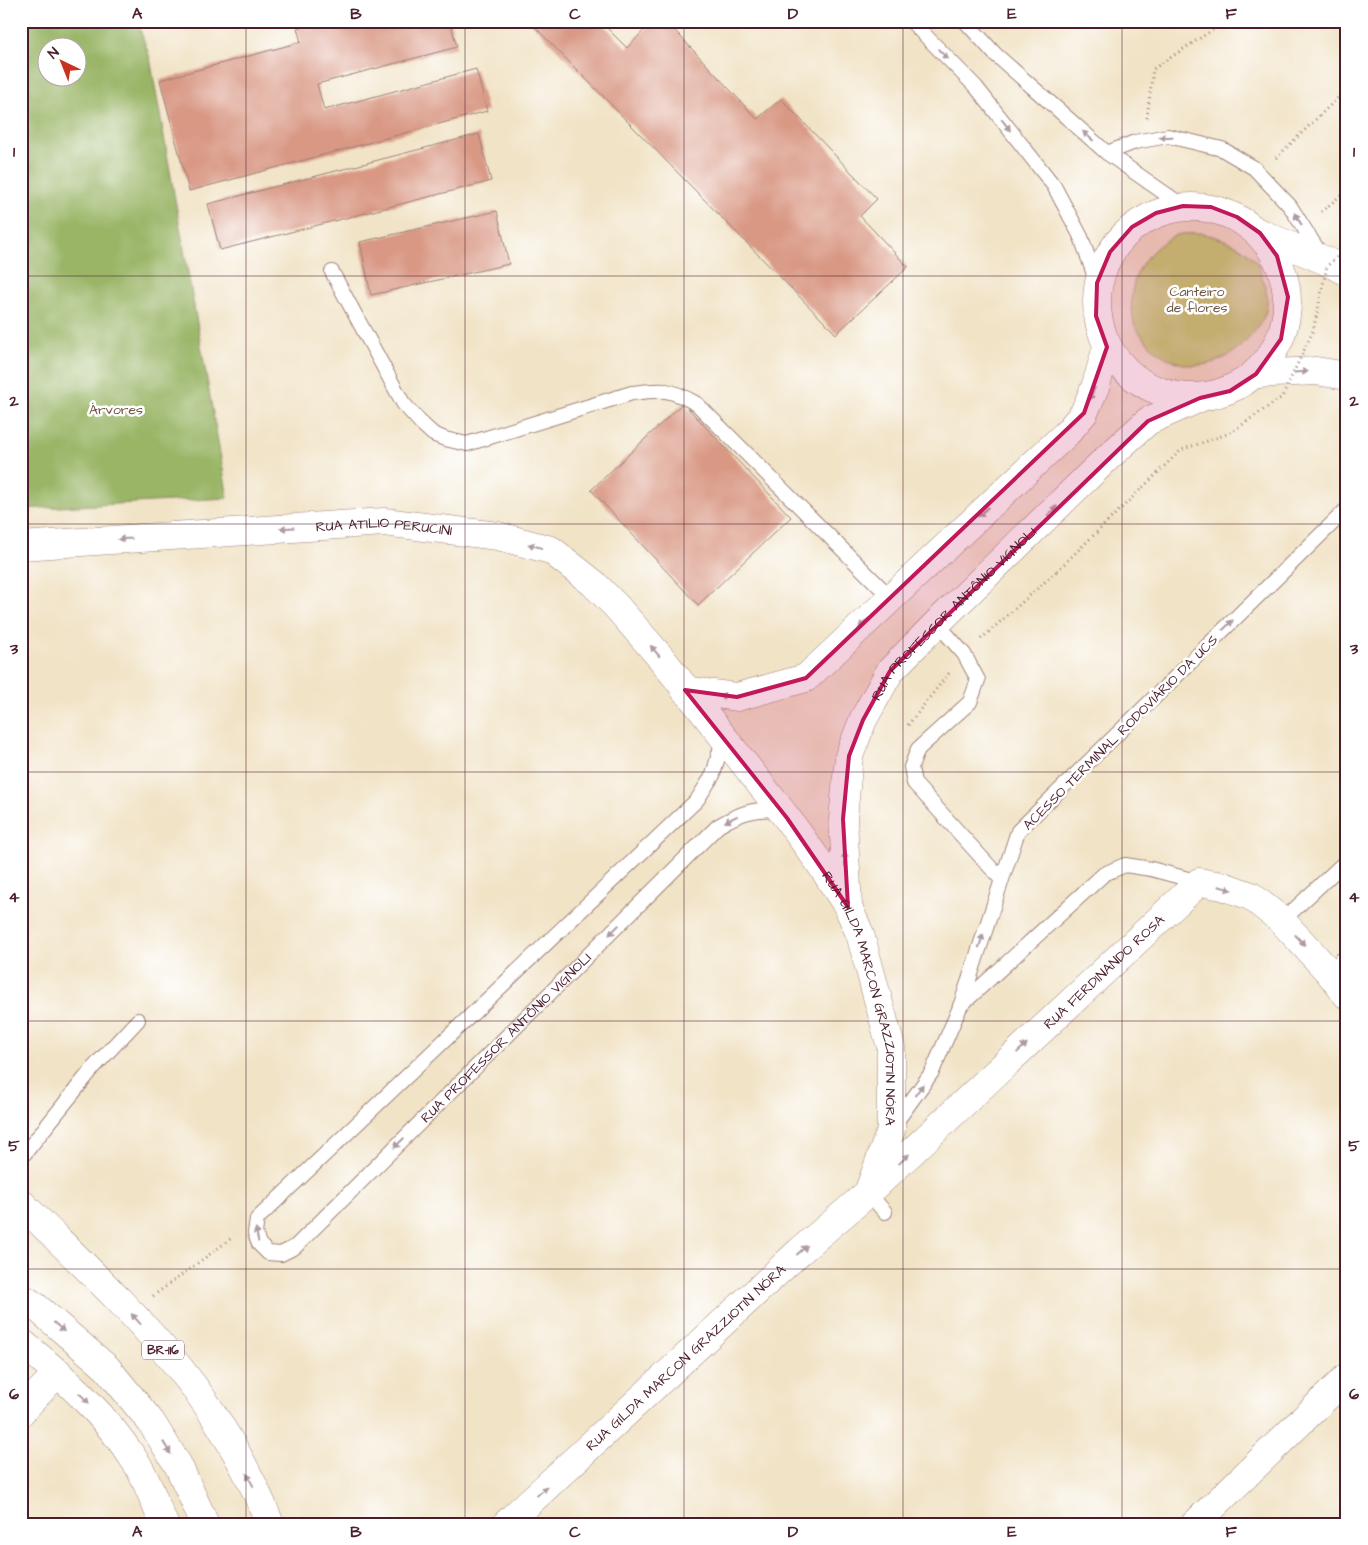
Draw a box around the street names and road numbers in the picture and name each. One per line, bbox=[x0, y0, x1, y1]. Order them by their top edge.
street label: RUA ATILIO PERUCINI bbox=[315, 513, 453, 541]
street label: RUA PROFESSOR ANTÔNIO VIGNOLI bbox=[867, 523, 1041, 704]
street label: ACESSO TERMINAL RODOVIÁRIO DA UCS bbox=[1019, 631, 1223, 835]
street label: RUA GILDA MARCON GRAZZIOTIN NÓRA bbox=[817, 868, 901, 1126]
street label: RUA FERDINANDO ROSA bbox=[1039, 910, 1169, 1034]
street label: RUA PROFESSOR ANTÔNIO VIGNOLI bbox=[416, 948, 596, 1128]
street label: RUA GILDA MARCON GRAZZIOTIN NÓRA bbox=[582, 1260, 791, 1456]
road number: BR-116 bbox=[142, 1340, 184, 1360]

